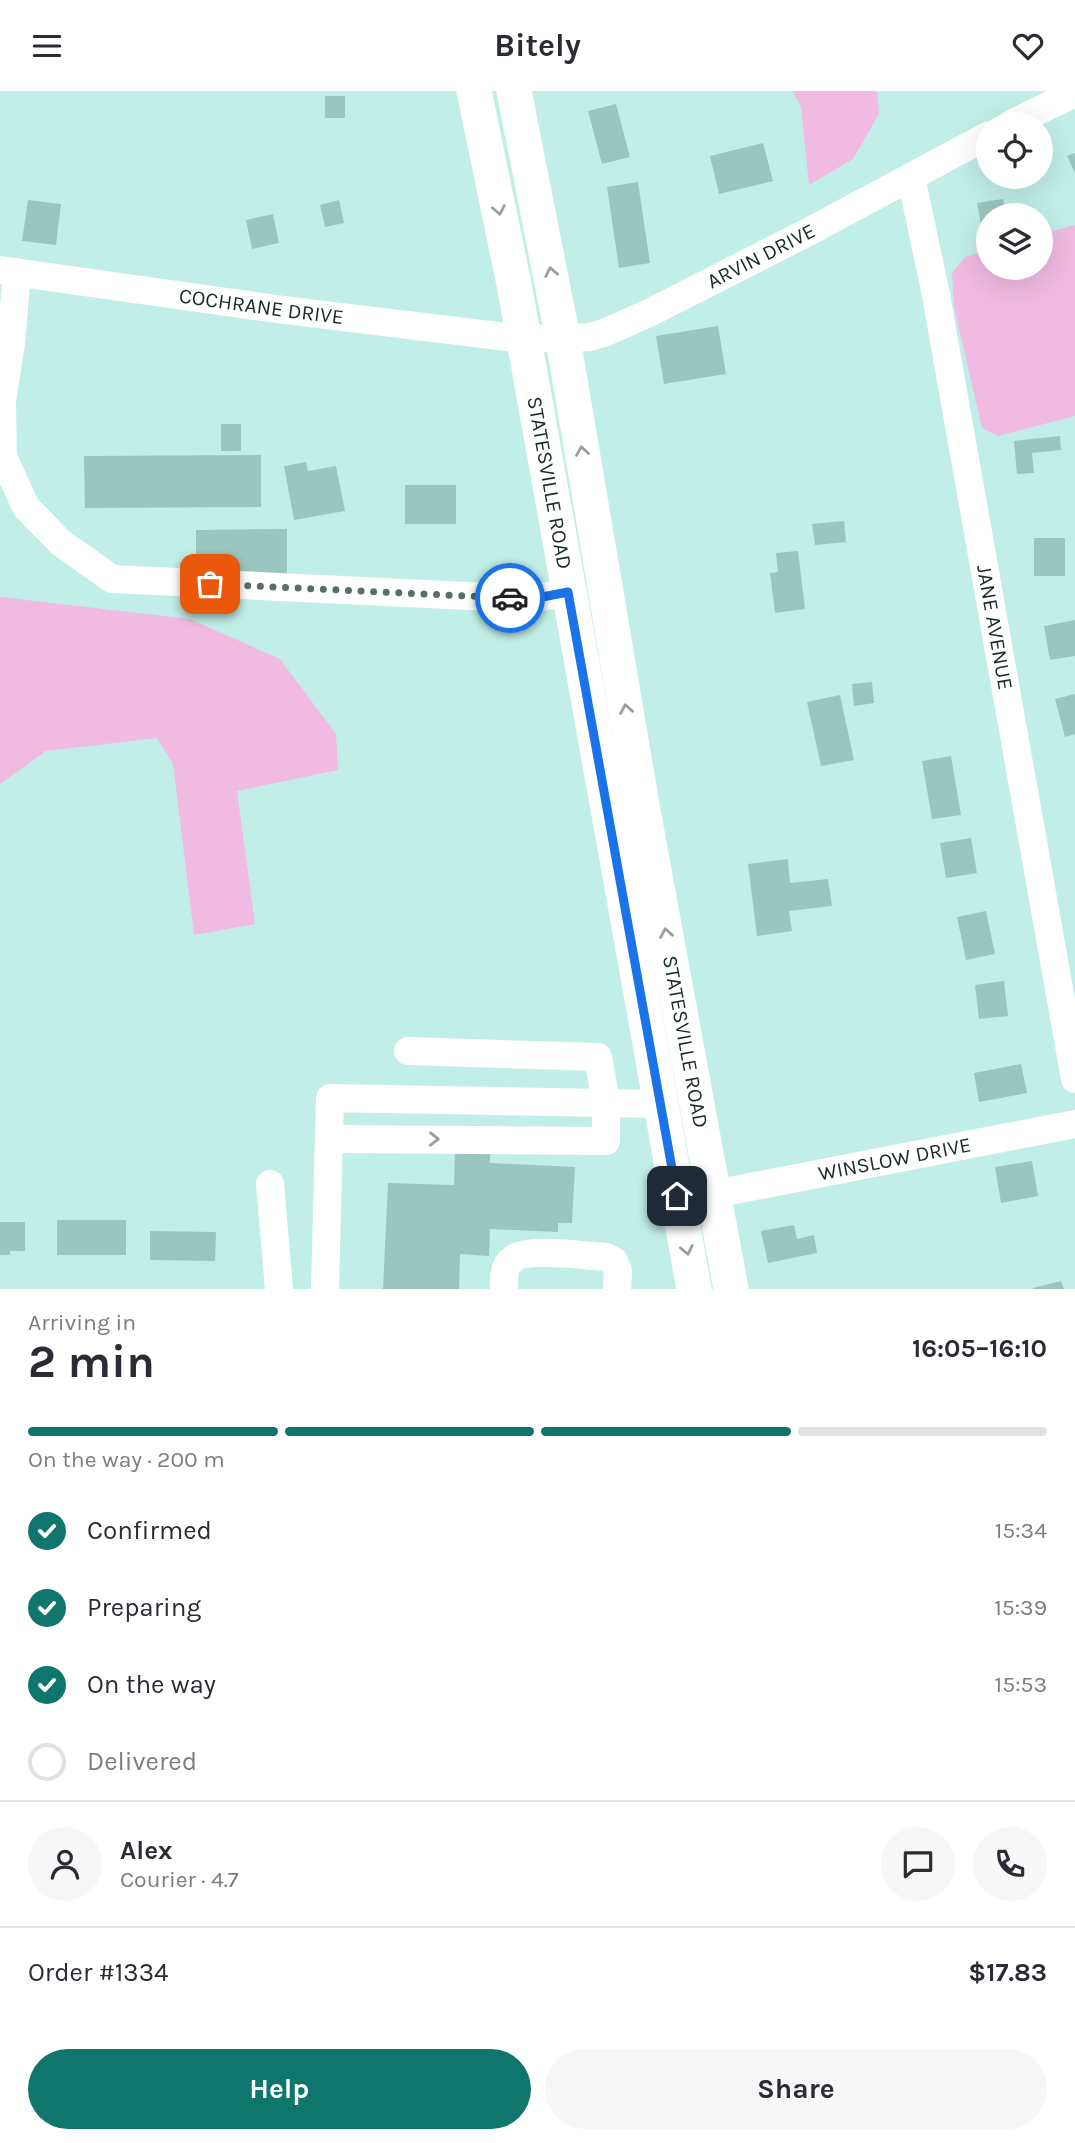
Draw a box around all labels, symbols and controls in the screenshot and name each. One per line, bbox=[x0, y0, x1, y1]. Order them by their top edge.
icon: menu bbox=[28, 27, 66, 65]
text: Bitely bbox=[494, 27, 581, 64]
icon: heart bbox=[1009, 27, 1047, 65]
map controls bbox=[976, 112, 1053, 280]
button: locate bbox=[976, 112, 1053, 189]
button: layers bbox=[976, 203, 1053, 280]
one-way arrow bbox=[491, 204, 506, 216]
street label: ARVIN DRIVE bbox=[703, 218, 819, 294]
one-way arrow bbox=[544, 266, 559, 278]
street label: COCHRANE DRIVE bbox=[178, 283, 345, 329]
street label: STATESVILLE ROAD bbox=[522, 394, 577, 571]
one-way arrow bbox=[574, 445, 589, 457]
pin bbox=[180, 554, 240, 614]
courier bbox=[475, 563, 545, 633]
street label: JANE AVENUE bbox=[972, 563, 1018, 692]
icon: bag bbox=[191, 565, 229, 603]
icon: car bbox=[491, 579, 529, 617]
one-way arrow bbox=[619, 703, 634, 715]
one-way arrow bbox=[659, 927, 674, 939]
street label: STATESVILLE ROAD bbox=[658, 953, 713, 1130]
one-way arrow bbox=[429, 1132, 440, 1147]
street label: WINSLOW DRIVE bbox=[816, 1132, 973, 1186]
pin bbox=[647, 1166, 707, 1226]
icon: home bbox=[658, 1177, 696, 1215]
one-way arrow bbox=[679, 1244, 694, 1256]
text: Arriving in bbox=[28, 1309, 136, 1336]
text: 16:05–16:10 bbox=[912, 1333, 1047, 1364]
text: 2 min bbox=[28, 1335, 155, 1389]
text: On the way · 200 m bbox=[28, 1446, 225, 1473]
icon: check bbox=[28, 1512, 66, 1550]
text: Confirmed bbox=[87, 1515, 212, 1546]
text: 15:34 bbox=[995, 1517, 1047, 1544]
icon: check bbox=[28, 1589, 66, 1627]
text: Preparing bbox=[87, 1592, 201, 1623]
text: 15:39 bbox=[994, 1594, 1047, 1621]
icon: check bbox=[28, 1666, 66, 1704]
text: On the way bbox=[87, 1669, 216, 1700]
text: 15:53 bbox=[995, 1671, 1047, 1698]
text: Delivered bbox=[87, 1746, 197, 1777]
button: person bbox=[28, 1827, 102, 1901]
button: chat bbox=[881, 1827, 955, 1901]
button: phone bbox=[973, 1827, 1047, 1901]
text: Alex bbox=[120, 1835, 172, 1866]
text: Courier · 4.7 bbox=[120, 1866, 239, 1893]
text: Order #1334 bbox=[28, 1957, 169, 1988]
text: $17.83 bbox=[968, 1957, 1047, 1988]
button: Help bbox=[28, 2049, 531, 2129]
button: Share bbox=[545, 2049, 1047, 2129]

